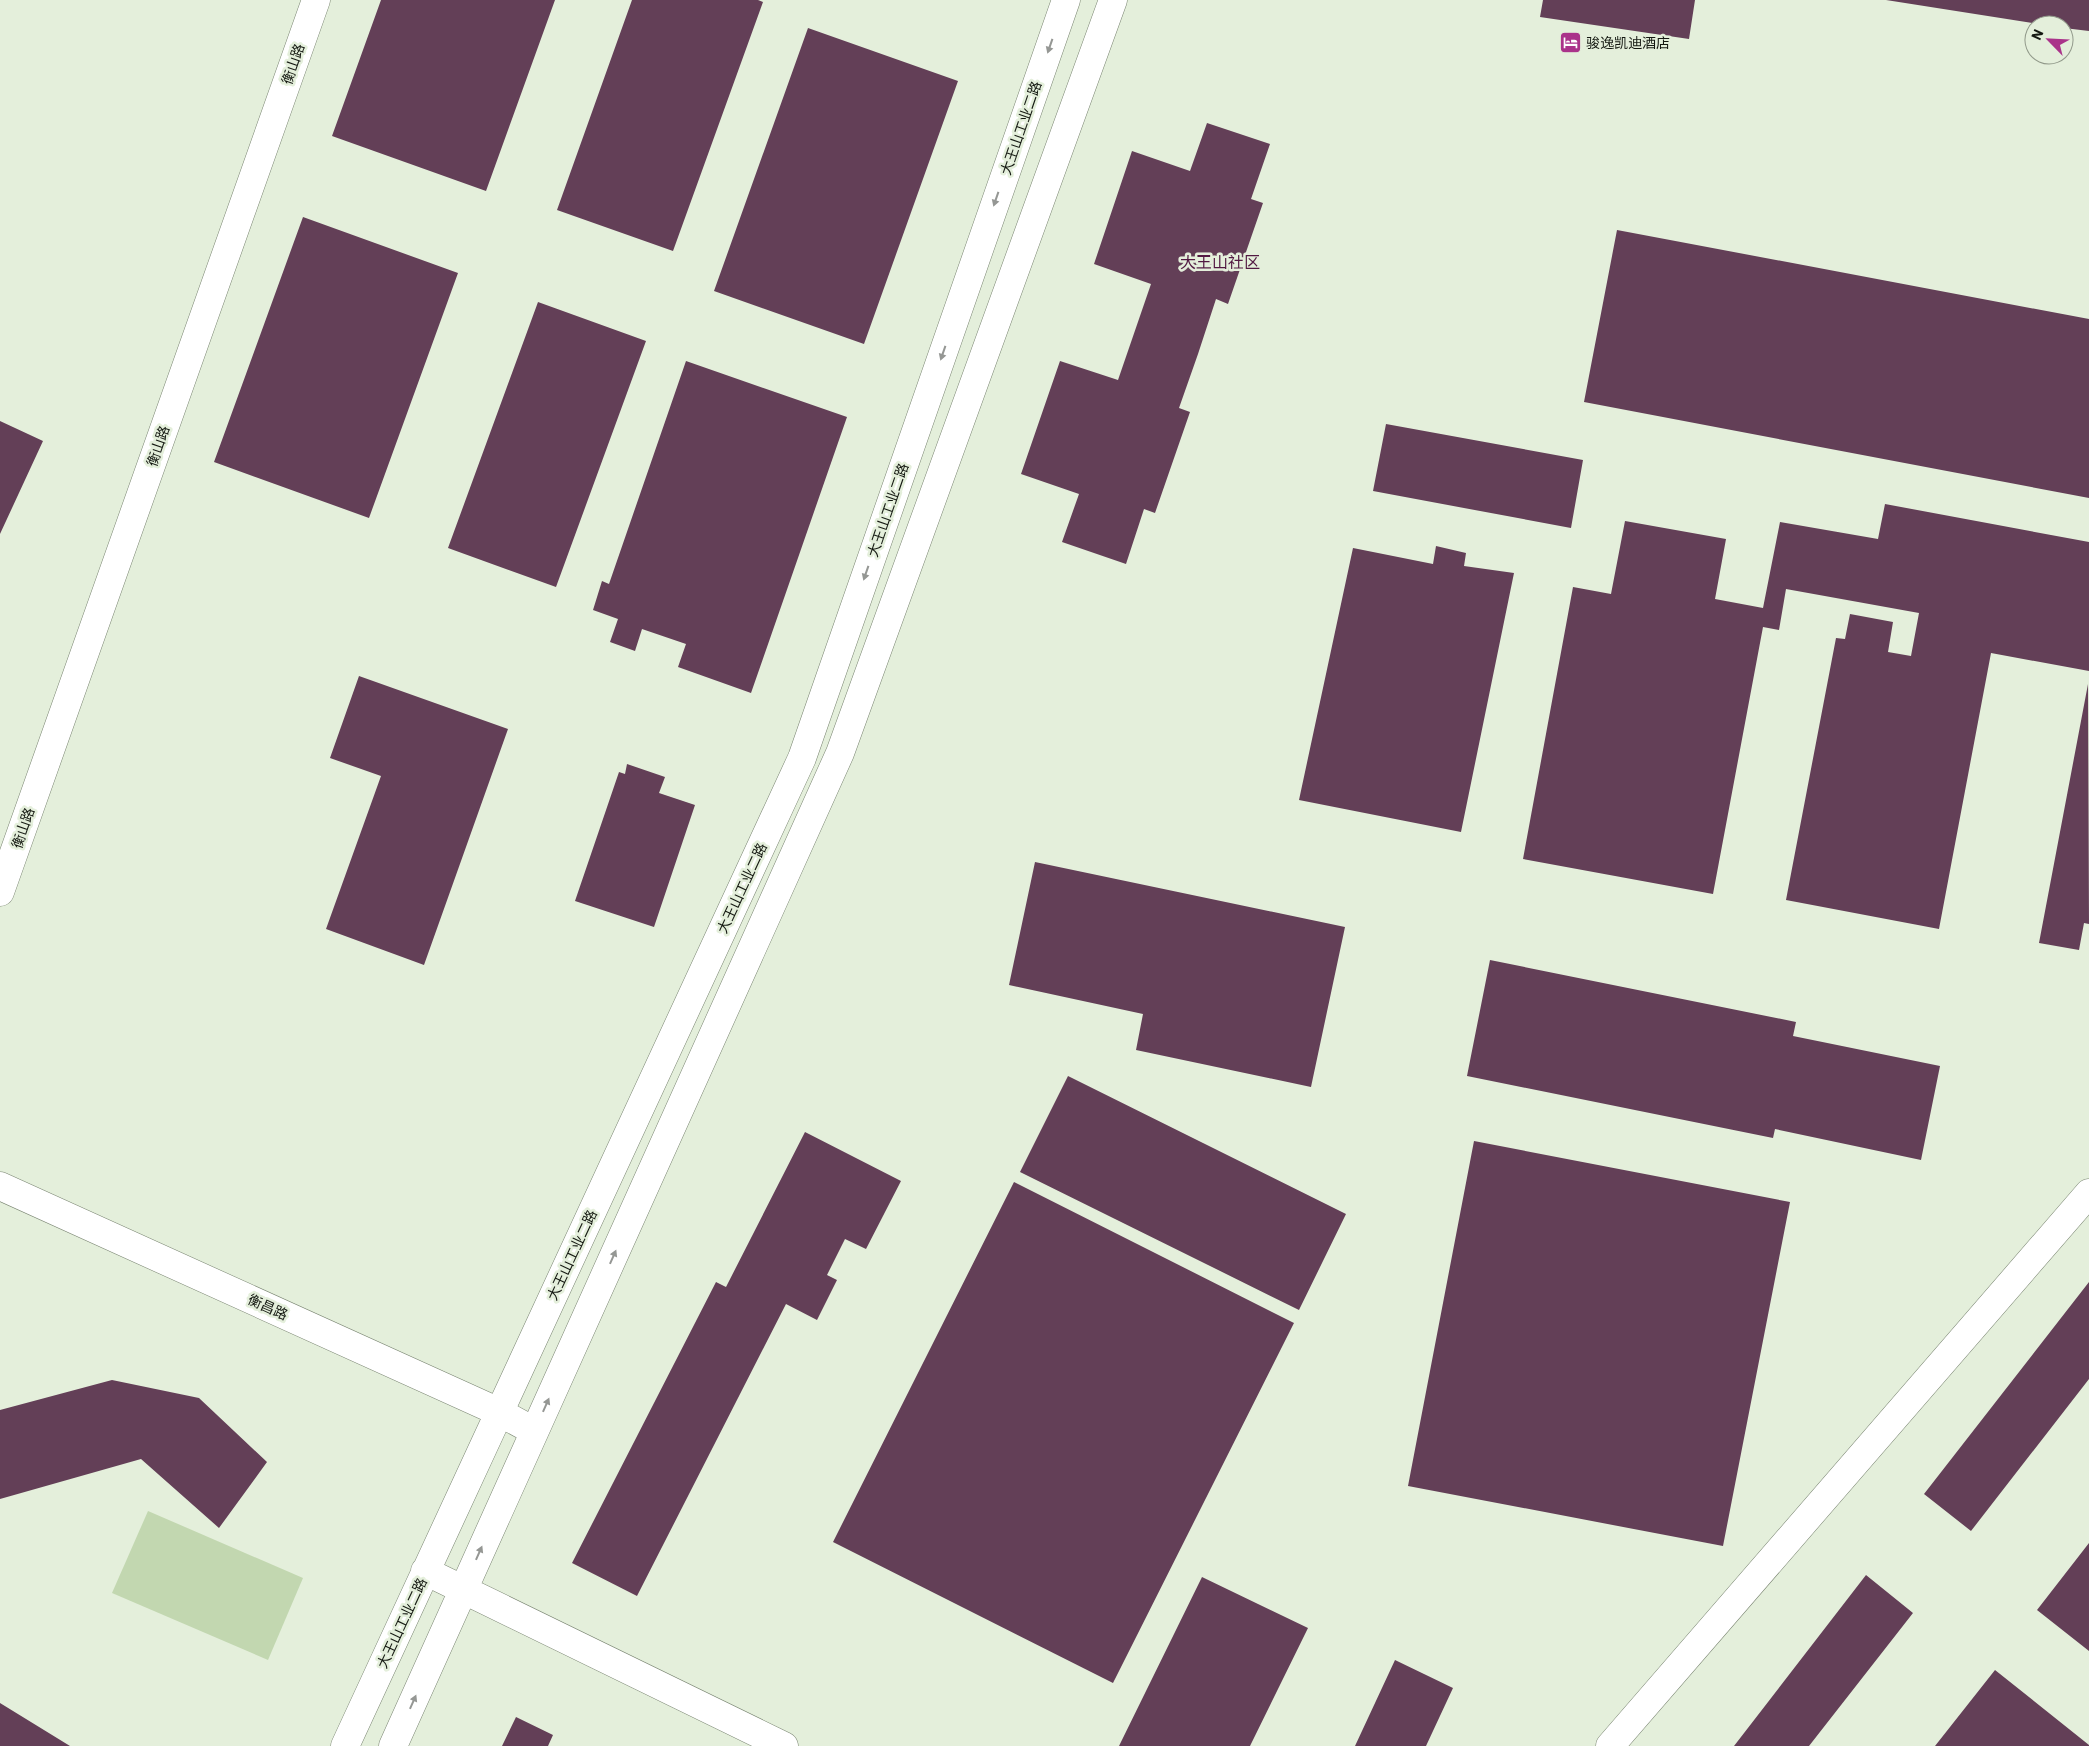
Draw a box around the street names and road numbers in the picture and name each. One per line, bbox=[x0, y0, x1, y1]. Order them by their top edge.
street label: 衡山路 bbox=[278, 41, 308, 87]
street label: 大王山工业二路 bbox=[997, 79, 1045, 177]
street label: 衡山路 bbox=[143, 423, 173, 469]
street label: 大王山工业二路 bbox=[864, 461, 912, 559]
street label: 衡山路 bbox=[8, 805, 38, 851]
street label: 大王山工业二路 bbox=[713, 840, 771, 936]
street label: 大王山工业二路 bbox=[543, 1207, 601, 1303]
street label: 衡昌路 bbox=[245, 1290, 291, 1324]
street label: 大王山工业二路 bbox=[373, 1575, 431, 1671]

